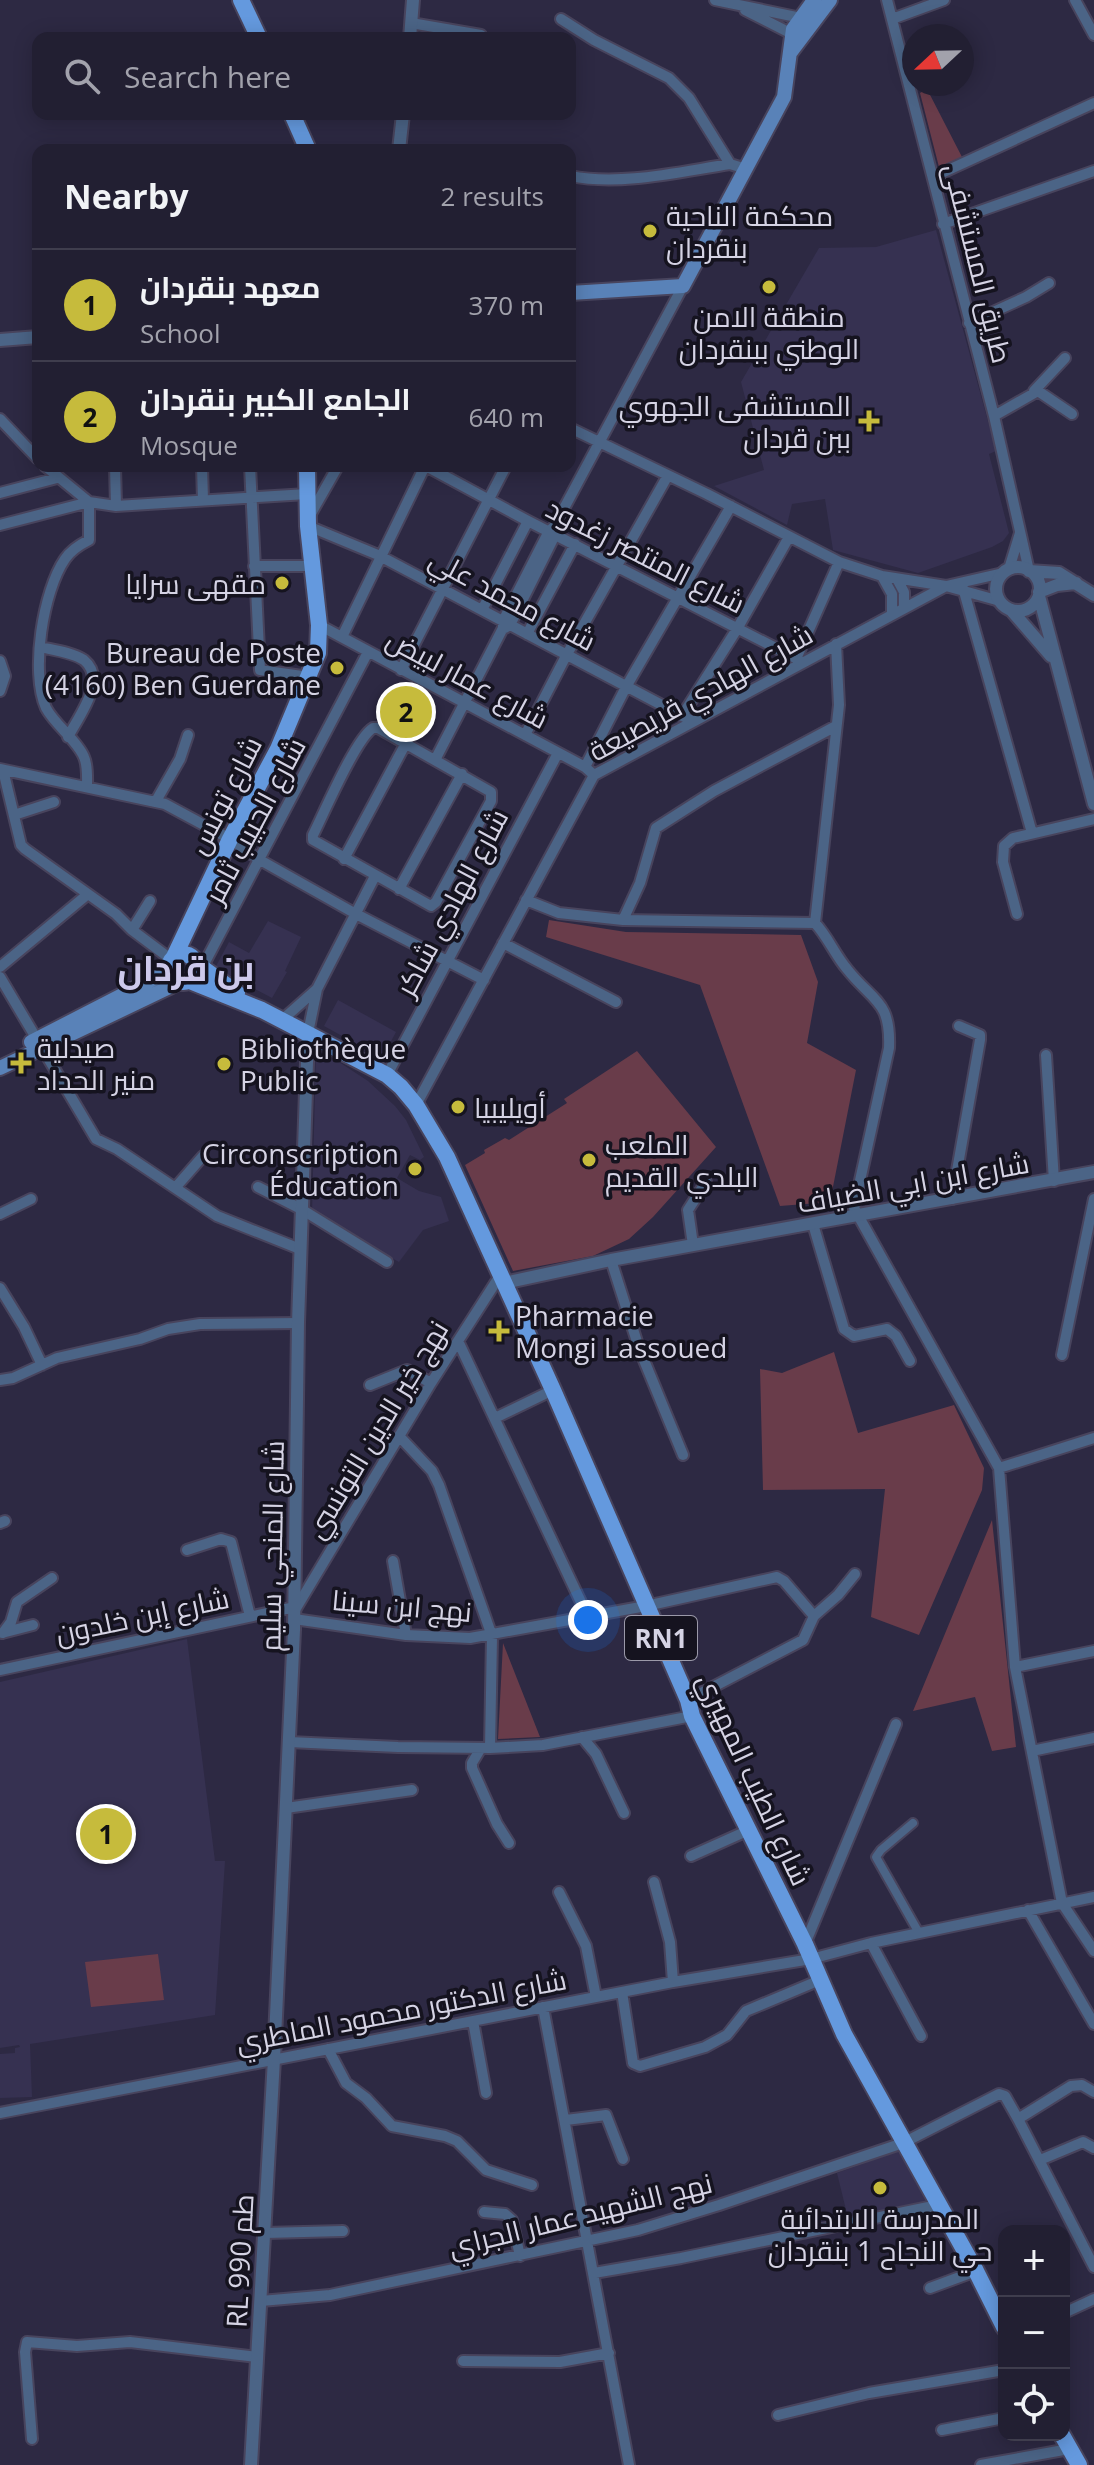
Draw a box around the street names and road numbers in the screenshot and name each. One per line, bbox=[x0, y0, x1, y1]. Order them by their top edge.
street label: طريق المستشفى bbox=[936, 159, 1022, 367]
street label: شارع المنتصر زغدود bbox=[540, 488, 752, 622]
street label: شارع محمد علي bbox=[421, 539, 603, 662]
street label: شارع الهادي قريصيعة bbox=[581, 615, 821, 773]
street label: شارع عمار لبيض bbox=[380, 619, 556, 738]
street label: شارع تونس bbox=[178, 730, 271, 861]
street label: شارع الحبيب ثامر bbox=[193, 731, 314, 912]
street label: شارع الهادي شاكر bbox=[385, 802, 520, 1006]
street label: شارع ابن ابي الضياف bbox=[794, 1143, 1033, 1225]
street label: نهج خير الدين التونسي bbox=[296, 1313, 459, 1547]
street label: شارع المنجي سليم bbox=[250, 1440, 296, 1652]
street label: شارع إبن خلدون bbox=[52, 1578, 232, 1653]
street label: نهج ابن سينا bbox=[330, 1580, 474, 1631]
road number: RN1 bbox=[625, 1616, 697, 1660]
street label: شارع الطيب المهيري bbox=[685, 1667, 821, 1893]
street label: شارع الدكتور محمود الماطري bbox=[233, 1959, 570, 2065]
street label: نهج الشهيد عمار الجراي bbox=[444, 2163, 717, 2269]
street label: RL طم 990 bbox=[217, 2193, 263, 2329]

